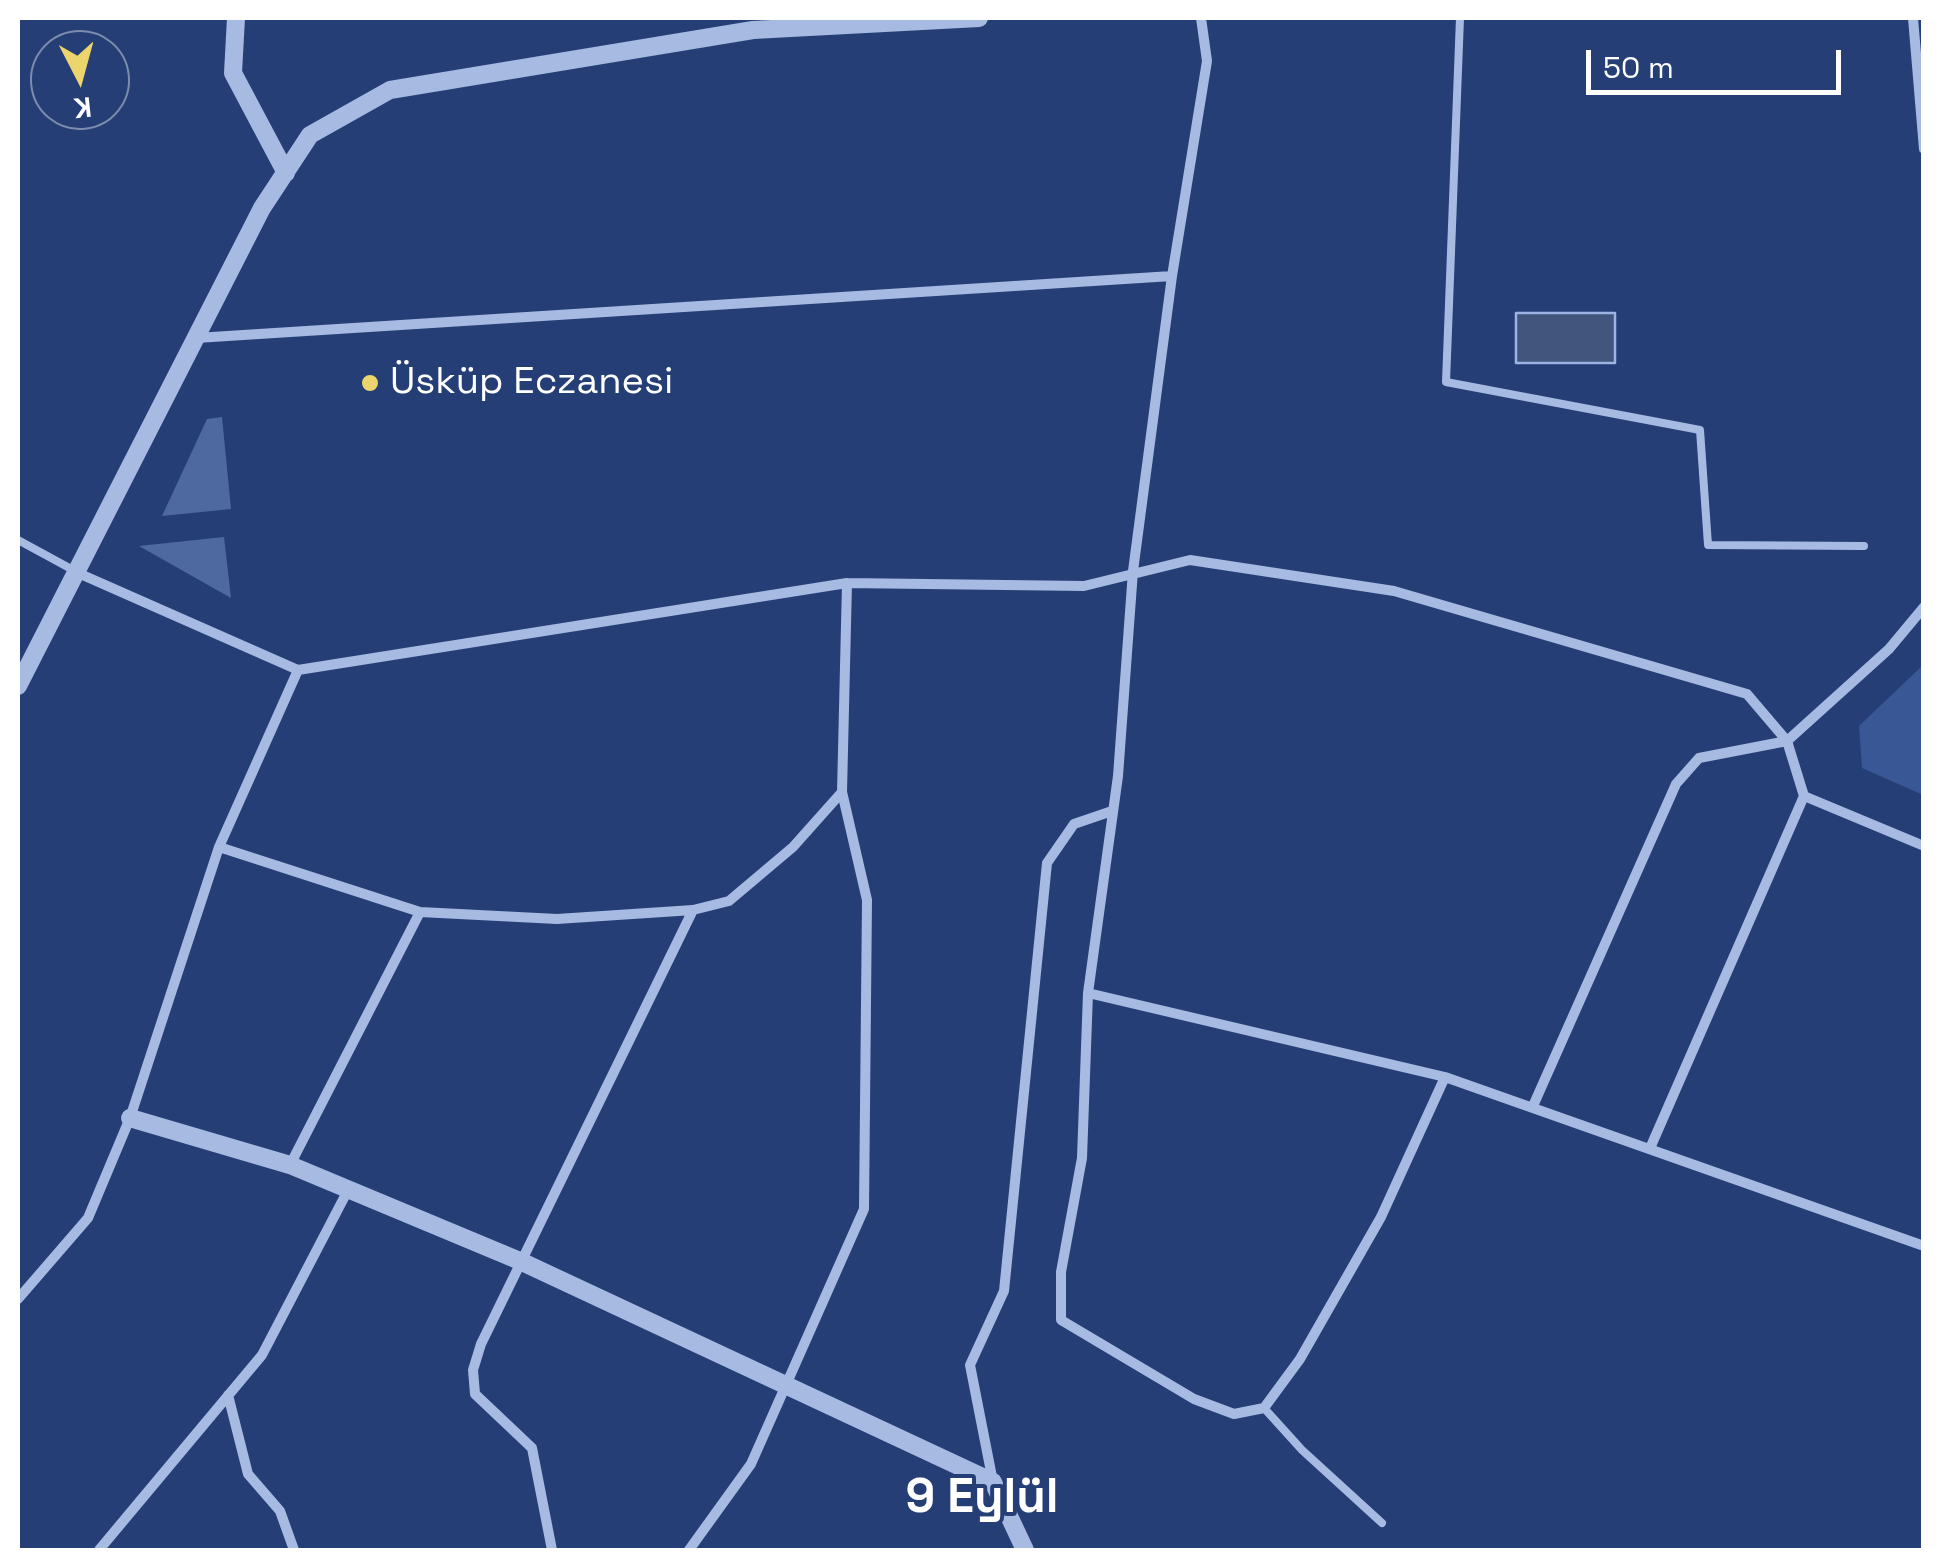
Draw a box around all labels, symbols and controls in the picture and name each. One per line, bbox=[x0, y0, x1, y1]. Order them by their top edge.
north arrow bbox=[30, 30, 130, 130]
scale bar bbox=[1591, 30, 1846, 92]
text: 50 m bbox=[1603, 48, 1674, 87]
text: K bbox=[72, 89, 94, 127]
place label: Üsküp Eczanesi bbox=[390, 360, 673, 406]
marker: Üsküp Eczanesi bbox=[359, 372, 381, 394]
district label: 9 Eylül bbox=[905, 1470, 1059, 1528]

